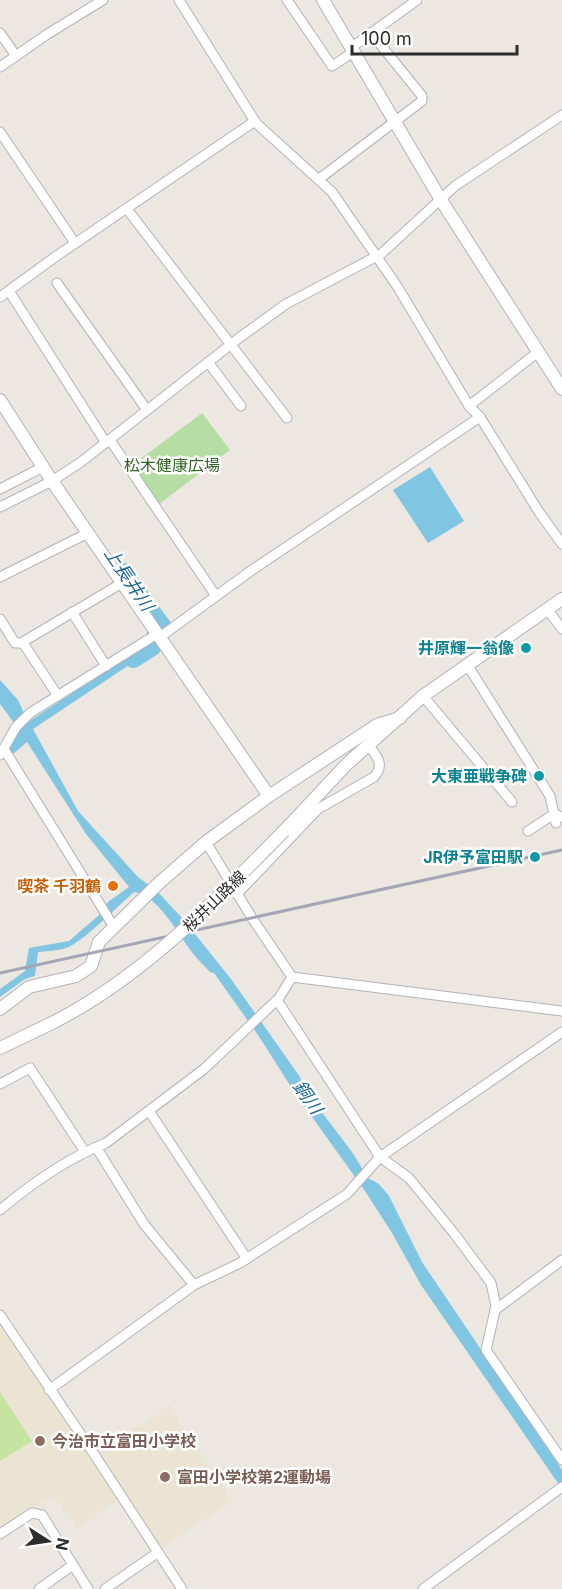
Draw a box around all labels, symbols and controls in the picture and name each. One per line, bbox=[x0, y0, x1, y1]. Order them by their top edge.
scale bar bbox=[352, 18, 517, 56]
text: 100 m bbox=[361, 28, 412, 49]
park label: 松木健康広場 bbox=[124, 455, 220, 475]
water label: 上長井川 bbox=[100, 543, 159, 616]
place label: 井原輝一翁像 bbox=[418, 638, 514, 658]
marker: 井原輝一翁像 bbox=[519, 641, 533, 655]
place label: 大東亜戦争碑 bbox=[431, 766, 527, 786]
marker: 大東亜戦争碑 bbox=[532, 769, 546, 783]
place label: JR伊予富田駅 bbox=[423, 847, 523, 867]
marker: JR伊予富田駅 bbox=[528, 850, 542, 864]
street label: 桜井山路線 bbox=[178, 866, 250, 936]
place label: 喫茶 千羽鶴 bbox=[17, 876, 101, 896]
marker: 喫茶 千羽鶴 bbox=[106, 879, 120, 893]
water label: 銅川 bbox=[289, 1076, 328, 1119]
place label: 今治市立富田小学校 bbox=[52, 1431, 196, 1451]
marker: 今治市立富田小学校 bbox=[33, 1434, 47, 1448]
place label: 富田小学校第2運動場 bbox=[177, 1467, 331, 1487]
marker: 富田小学校第2運動場 bbox=[158, 1470, 172, 1484]
north arrow bbox=[18, 1511, 78, 1571]
text: N bbox=[52, 1536, 74, 1552]

